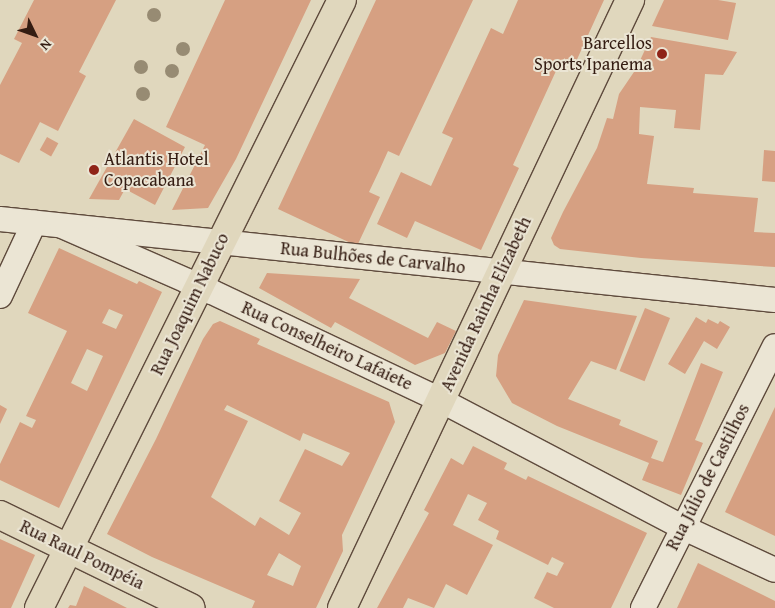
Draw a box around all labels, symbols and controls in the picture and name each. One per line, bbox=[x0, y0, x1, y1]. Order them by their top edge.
north arrow bbox=[10, 10, 60, 60]
place label: Barcellos Sports Ipanema bbox=[534, 33, 652, 76]
text: N bbox=[36, 35, 57, 55]
marker: Barcellos Sports Ipanema bbox=[656, 48, 668, 60]
place label: Atlantis Hotel Copacabana bbox=[104, 149, 208, 192]
marker: Atlantis Hotel Copacabana bbox=[88, 164, 100, 176]
street label: Avenida Rainha Elizabeth bbox=[436, 213, 536, 395]
street label: Rua Joaquim Nabuco bbox=[146, 229, 234, 379]
street label: Rua Bulhões de Carvalho bbox=[280, 238, 466, 278]
street label: Rua Conselheiro Lafaiete bbox=[238, 297, 416, 395]
street label: Rua Júlio de Castilhos bbox=[662, 400, 754, 554]
street label: Rua Raul Pompéia bbox=[16, 516, 148, 594]

